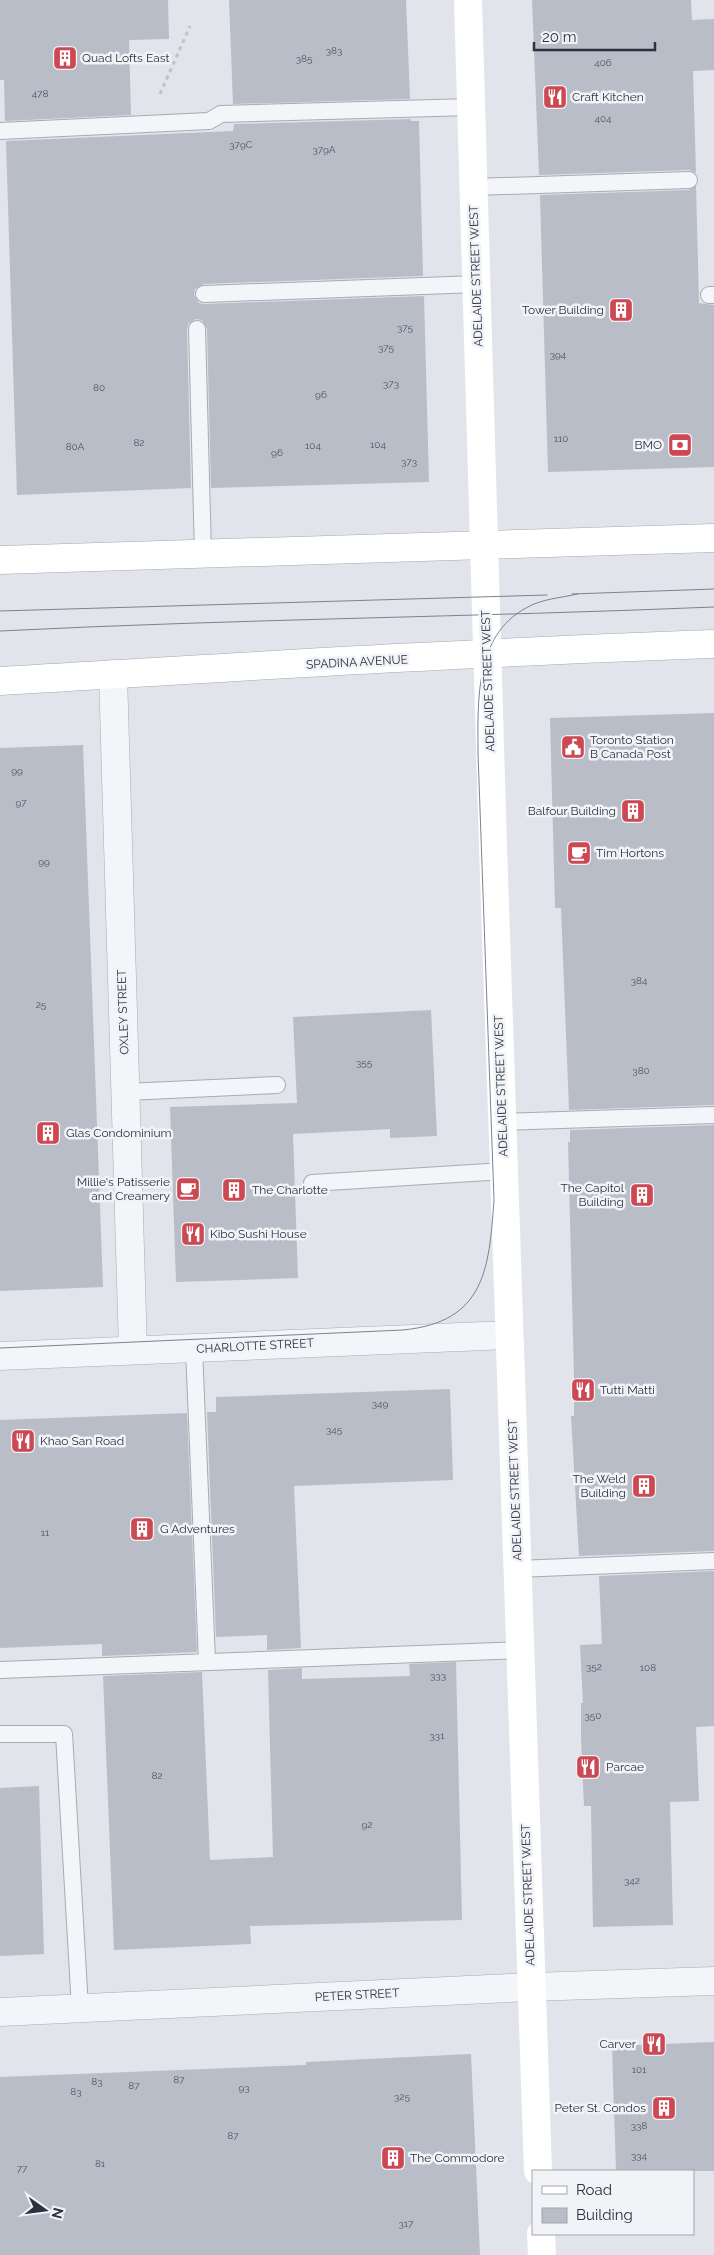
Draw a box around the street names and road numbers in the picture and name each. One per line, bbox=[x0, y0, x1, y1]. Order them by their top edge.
street label: ADELAIDE STREET WEST bbox=[467, 204, 485, 347]
street label: ADELAIDE STREET WEST bbox=[479, 609, 497, 752]
street label: SPADINA AVENUE bbox=[306, 652, 408, 672]
street label: OXLEY STREET bbox=[114, 968, 131, 1055]
street label: ADELAIDE STREET WEST bbox=[492, 1014, 510, 1157]
street label: CHARLOTTE STREET bbox=[196, 1336, 315, 1356]
street label: ADELAIDE STREET WEST bbox=[506, 1418, 524, 1561]
street label: ADELAIDE STREET WEST bbox=[519, 1823, 537, 1966]
street label: PETER STREET bbox=[314, 1986, 400, 2004]

